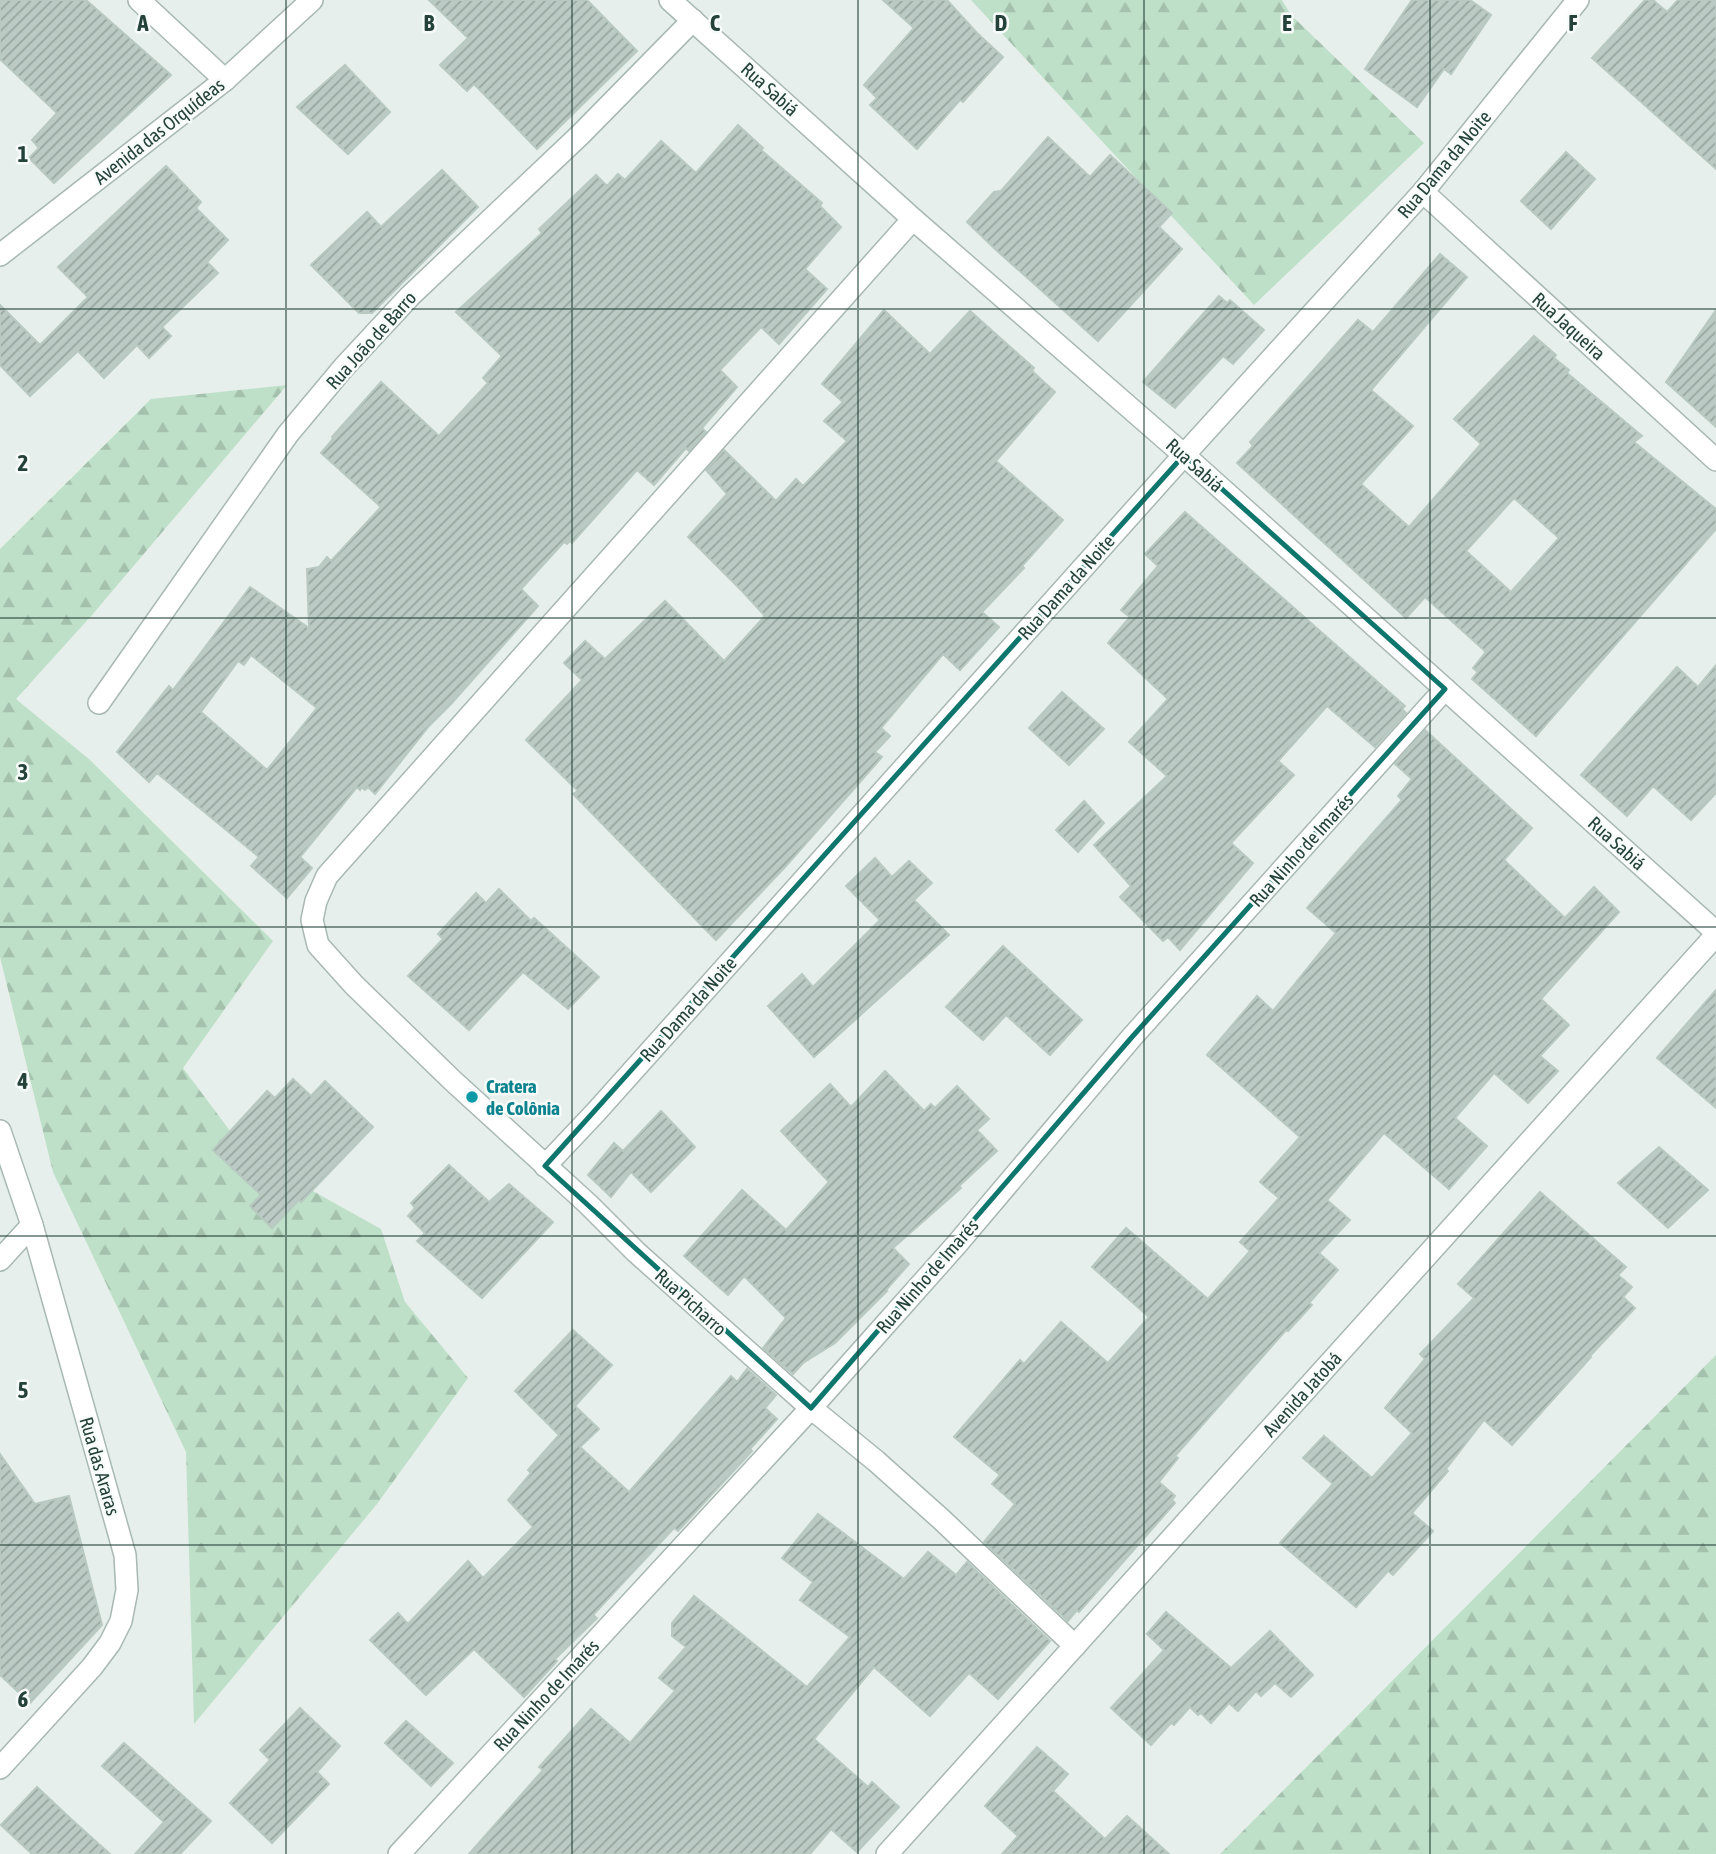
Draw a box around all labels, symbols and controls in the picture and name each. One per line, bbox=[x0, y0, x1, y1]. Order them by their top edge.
text: A bbox=[136, 10, 149, 36]
text: B bbox=[424, 10, 435, 36]
text: C bbox=[710, 10, 721, 36]
text: D bbox=[995, 10, 1008, 36]
text: E bbox=[1282, 10, 1292, 36]
text: F bbox=[1568, 10, 1578, 36]
street label: Rua Sabiá bbox=[737, 58, 803, 120]
street label: Avenida das Orquídeas bbox=[90, 73, 229, 189]
street label: Rua Dama da Noite bbox=[1393, 106, 1495, 222]
text: 1 bbox=[18, 141, 29, 167]
street label: Rua João de Barro bbox=[321, 287, 421, 393]
street label: Rua Jaqueira bbox=[1528, 288, 1610, 364]
street label: Rua Sabiá bbox=[1162, 434, 1228, 496]
text: 2 bbox=[18, 450, 28, 476]
street label: Rua Dama da Noite bbox=[1013, 530, 1119, 644]
text: 3 bbox=[18, 759, 28, 785]
street label: Rua Ninho de Imarés bbox=[1245, 789, 1358, 911]
street label: Rua Sabiá bbox=[1584, 812, 1650, 874]
street label: Rua Dama da Noite bbox=[635, 952, 741, 1066]
text: 4 bbox=[17, 1068, 29, 1094]
place label: Cratera de Colônia bbox=[486, 1075, 560, 1119]
marker: Cratera de Colônia bbox=[464, 1089, 480, 1105]
street label: Rua Ninho de Imarés bbox=[871, 1214, 983, 1338]
street label: Rua Picharro bbox=[651, 1264, 731, 1340]
street label: Avenida Jatobá bbox=[1258, 1347, 1346, 1441]
text: 5 bbox=[18, 1377, 29, 1403]
street label: Rua das Araras bbox=[75, 1414, 125, 1518]
street label: Rua Ninho de Imarés bbox=[489, 1635, 603, 1755]
text: 6 bbox=[18, 1686, 29, 1712]

